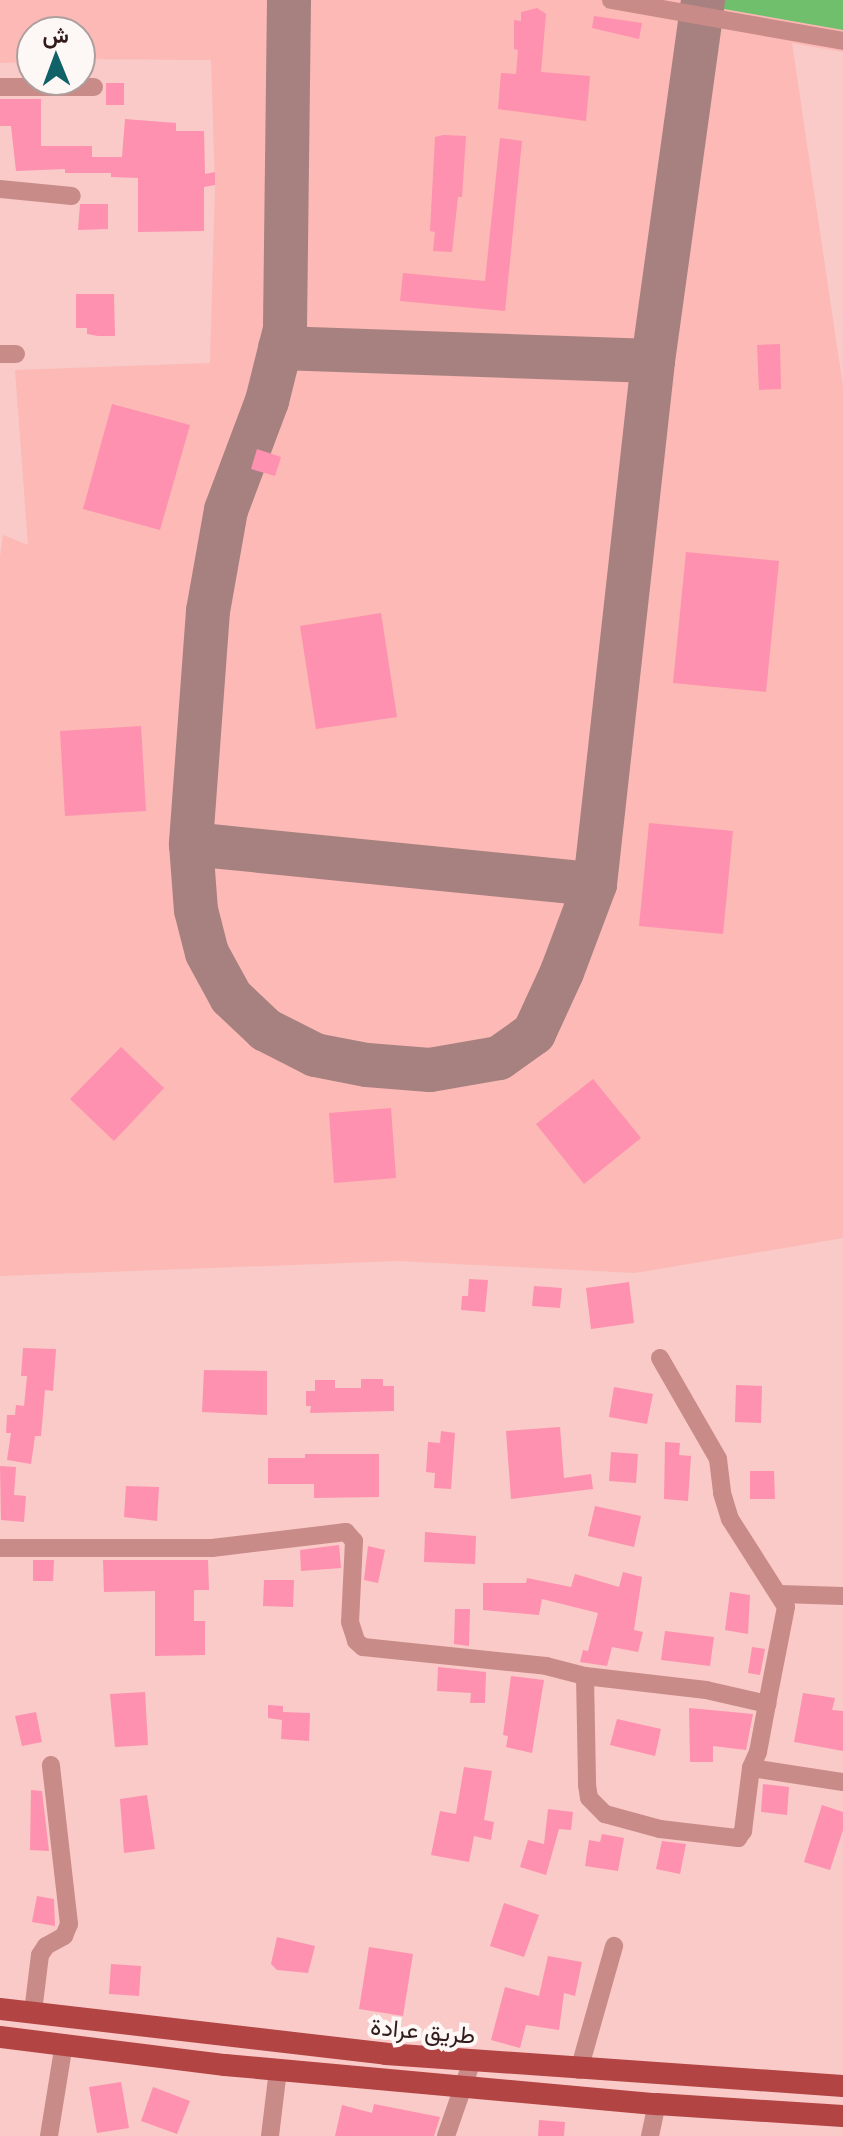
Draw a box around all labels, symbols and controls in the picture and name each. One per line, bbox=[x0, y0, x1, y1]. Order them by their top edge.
north arrow bbox=[16, 16, 96, 96]
text: ش bbox=[42, 19, 69, 49]
street label: طريق عرادة bbox=[369, 2011, 477, 2049]

